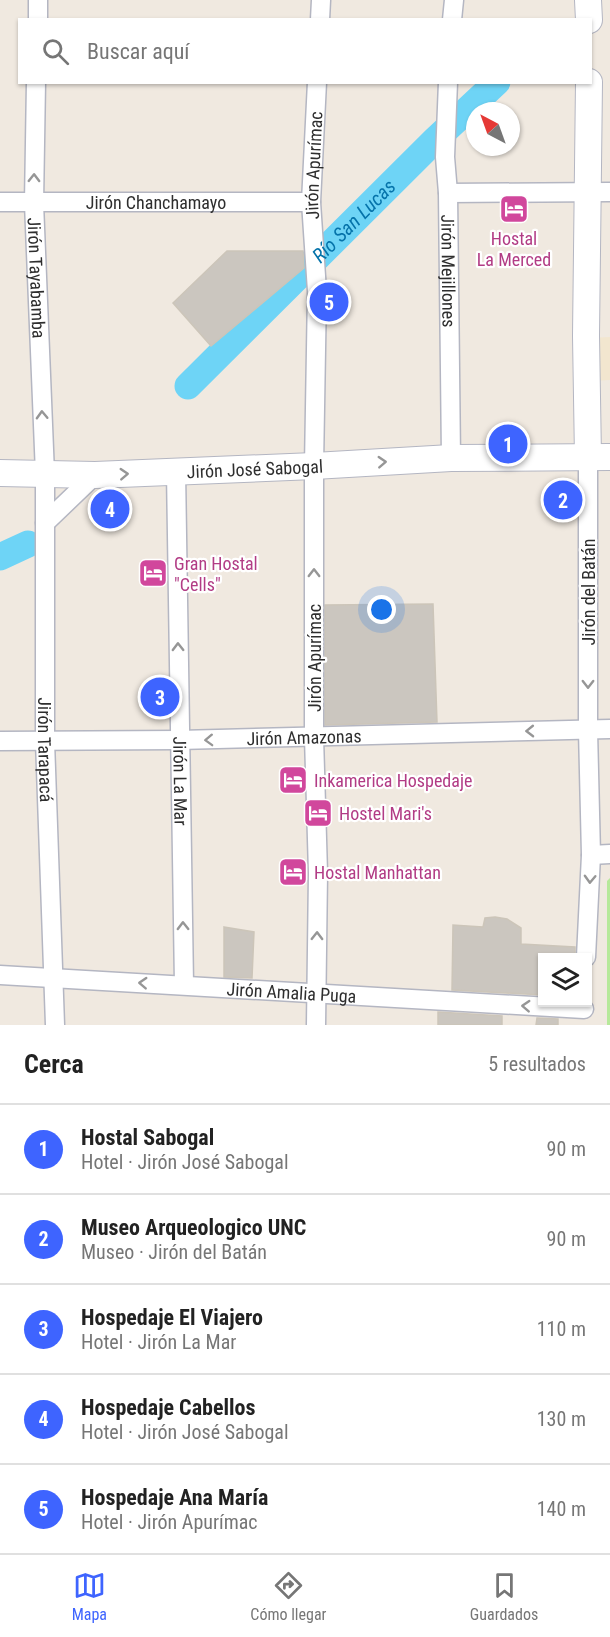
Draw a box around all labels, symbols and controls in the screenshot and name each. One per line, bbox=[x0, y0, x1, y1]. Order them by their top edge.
search box bbox=[18, 18, 592, 84]
icon: search bbox=[39, 35, 72, 68]
text: Buscar aquí bbox=[87, 39, 190, 64]
north arrow bbox=[466, 102, 520, 156]
street label: Jirón Apurímac bbox=[300, 111, 326, 220]
one-way arrow bbox=[28, 174, 41, 183]
water label: Río San Lucas bbox=[307, 174, 401, 267]
street label: Jirón Chanchamayo bbox=[86, 192, 226, 213]
hotel icon: Hostal La Merced bbox=[498, 193, 530, 225]
street label: Jirón Mejillones bbox=[438, 214, 460, 327]
street label: Jirón Tayabamba bbox=[24, 217, 50, 339]
place label: Hostal La Merced bbox=[477, 228, 551, 270]
pin: 5 bbox=[310, 280, 348, 324]
one-way arrow bbox=[36, 411, 49, 420]
pin: 1 bbox=[488, 422, 528, 466]
street label: Jirón José Sabogal bbox=[186, 455, 323, 482]
one-way arrow bbox=[377, 456, 386, 469]
one-way arrow bbox=[120, 467, 129, 480]
pin: 2 bbox=[544, 478, 582, 522]
pin: 4 bbox=[90, 486, 130, 532]
street label: Jirón del Batán bbox=[578, 539, 599, 645]
place label: Gran Hostal "Cells" bbox=[174, 553, 258, 595]
hotel icon: Gran Hostal "Cells" bbox=[137, 557, 169, 589]
one-way arrow bbox=[308, 569, 320, 578]
your location bbox=[367, 595, 396, 624]
street label: Jirón Apurímac bbox=[304, 604, 325, 712]
one-way arrow bbox=[172, 643, 184, 652]
pin: 3 bbox=[140, 674, 180, 720]
one-way arrow bbox=[582, 680, 594, 689]
street label: Jirón Tarapacá bbox=[34, 697, 58, 803]
street label: Jirón Amazonas bbox=[246, 725, 362, 749]
one-way arrow bbox=[525, 725, 534, 738]
one-way arrow bbox=[204, 733, 213, 746]
street label: Jirón La Mar bbox=[170, 736, 192, 826]
hotel icon: Inkamerica Hospedaje bbox=[277, 764, 309, 796]
place label: Inkamerica Hospedaje bbox=[314, 770, 472, 791]
hotel icon: Hostel Mari's bbox=[302, 797, 334, 829]
place label: Hostel Mari's bbox=[339, 803, 432, 824]
hotel icon: Hostal Manhattan bbox=[277, 856, 309, 888]
place label: Hostal Manhattan bbox=[314, 862, 441, 883]
one-way arrow bbox=[583, 875, 596, 884]
one-way arrow bbox=[177, 922, 189, 931]
one-way arrow bbox=[311, 931, 323, 940]
map controls bbox=[538, 953, 592, 1007]
button: layers bbox=[538, 953, 592, 1007]
one-way arrow bbox=[138, 976, 147, 989]
street label: Jirón Amalia Puga bbox=[226, 978, 357, 1006]
one-way arrow bbox=[521, 999, 530, 1012]
text: Cerca bbox=[24, 1049, 84, 1079]
text: 5 resultados bbox=[488, 1052, 586, 1076]
text: Hostal Sabogal bbox=[81, 1125, 214, 1150]
text: 1 bbox=[38, 1137, 49, 1161]
text: 90 m bbox=[547, 1137, 586, 1161]
text: Hotel · Jirón José Sabogal bbox=[81, 1150, 289, 1174]
text: Museo Arqueologico UNC bbox=[81, 1215, 306, 1240]
text: 2 bbox=[38, 1227, 49, 1251]
text: 90 m bbox=[547, 1227, 586, 1251]
text: Museo · Jirón del Batán bbox=[81, 1240, 267, 1264]
text: Hospedaje El Viajero bbox=[81, 1305, 263, 1330]
text: 3 bbox=[38, 1317, 49, 1341]
text: 110 m bbox=[537, 1317, 586, 1341]
text: Hotel · Jirón La Mar bbox=[81, 1330, 236, 1354]
text: Hospedaje Cabellos bbox=[81, 1395, 255, 1420]
text: 4 bbox=[38, 1407, 49, 1431]
text: 130 m bbox=[537, 1407, 586, 1431]
text: Hotel · Jirón José Sabogal bbox=[81, 1420, 289, 1444]
text: Hospedaje Ana María bbox=[81, 1485, 268, 1510]
text: 5 bbox=[38, 1497, 49, 1521]
text: 140 m bbox=[537, 1497, 586, 1521]
text: Hotel · Jirón Apurímac bbox=[81, 1510, 258, 1534]
tab: Mapa bbox=[72, 1569, 107, 1624]
tab: Cómo llegar bbox=[250, 1569, 326, 1624]
tab: Guardados bbox=[470, 1569, 538, 1624]

